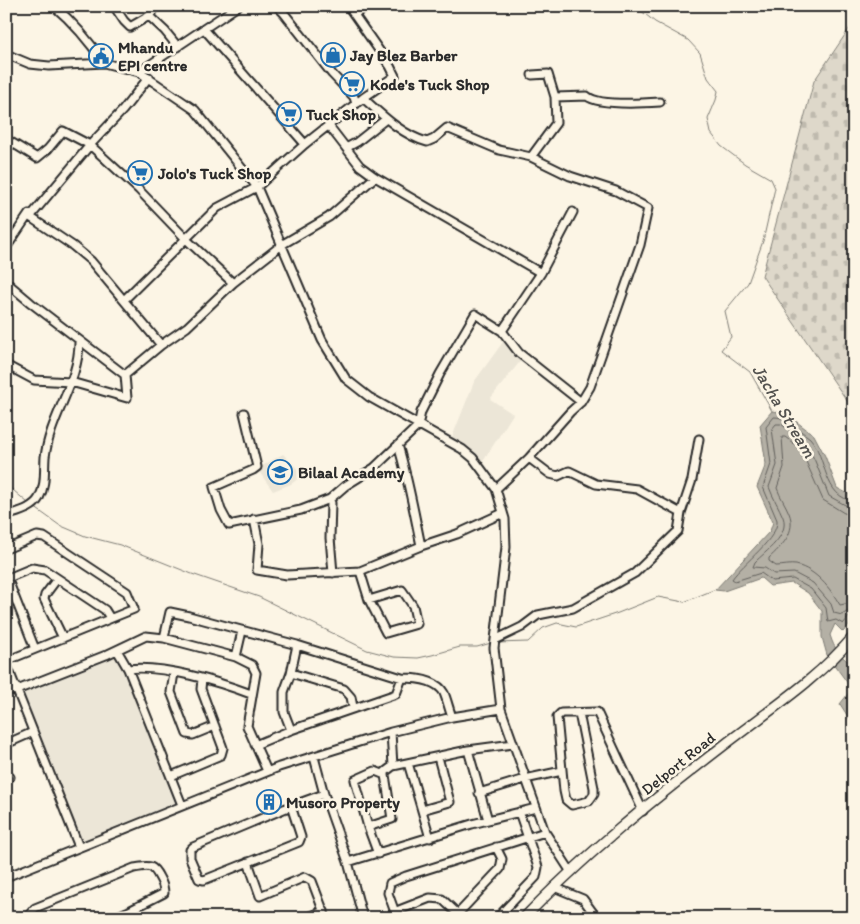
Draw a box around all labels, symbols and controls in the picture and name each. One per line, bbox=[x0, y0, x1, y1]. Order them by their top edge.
place label: Mhandu EPI centre bbox=[118, 38, 188, 75]
shop icon: Jay Blez Barber bbox=[320, 42, 346, 68]
public building icon: Mhandu EPI centre bbox=[88, 43, 114, 69]
place label: Jay Blez Barber bbox=[349, 46, 458, 66]
supermarket icon: Kode's Tuck Shop bbox=[339, 71, 365, 97]
place label: Kode's Tuck Shop bbox=[370, 75, 490, 95]
supermarket icon: Tuck Shop bbox=[276, 101, 302, 127]
place label: Tuck Shop bbox=[305, 105, 377, 125]
supermarket icon: Jolo's Tuck Shop bbox=[127, 160, 153, 186]
place label: Jolo's Tuck Shop bbox=[157, 164, 272, 184]
water label: Jacha Stream bbox=[748, 360, 821, 462]
school or university icon: Bilaal Academy bbox=[267, 459, 293, 485]
place label: Bilaal Academy bbox=[298, 463, 405, 483]
street label: Delport Road bbox=[638, 728, 719, 799]
building icon: Musoro Property bbox=[256, 789, 282, 815]
place label: Musoro Property bbox=[286, 793, 400, 813]

